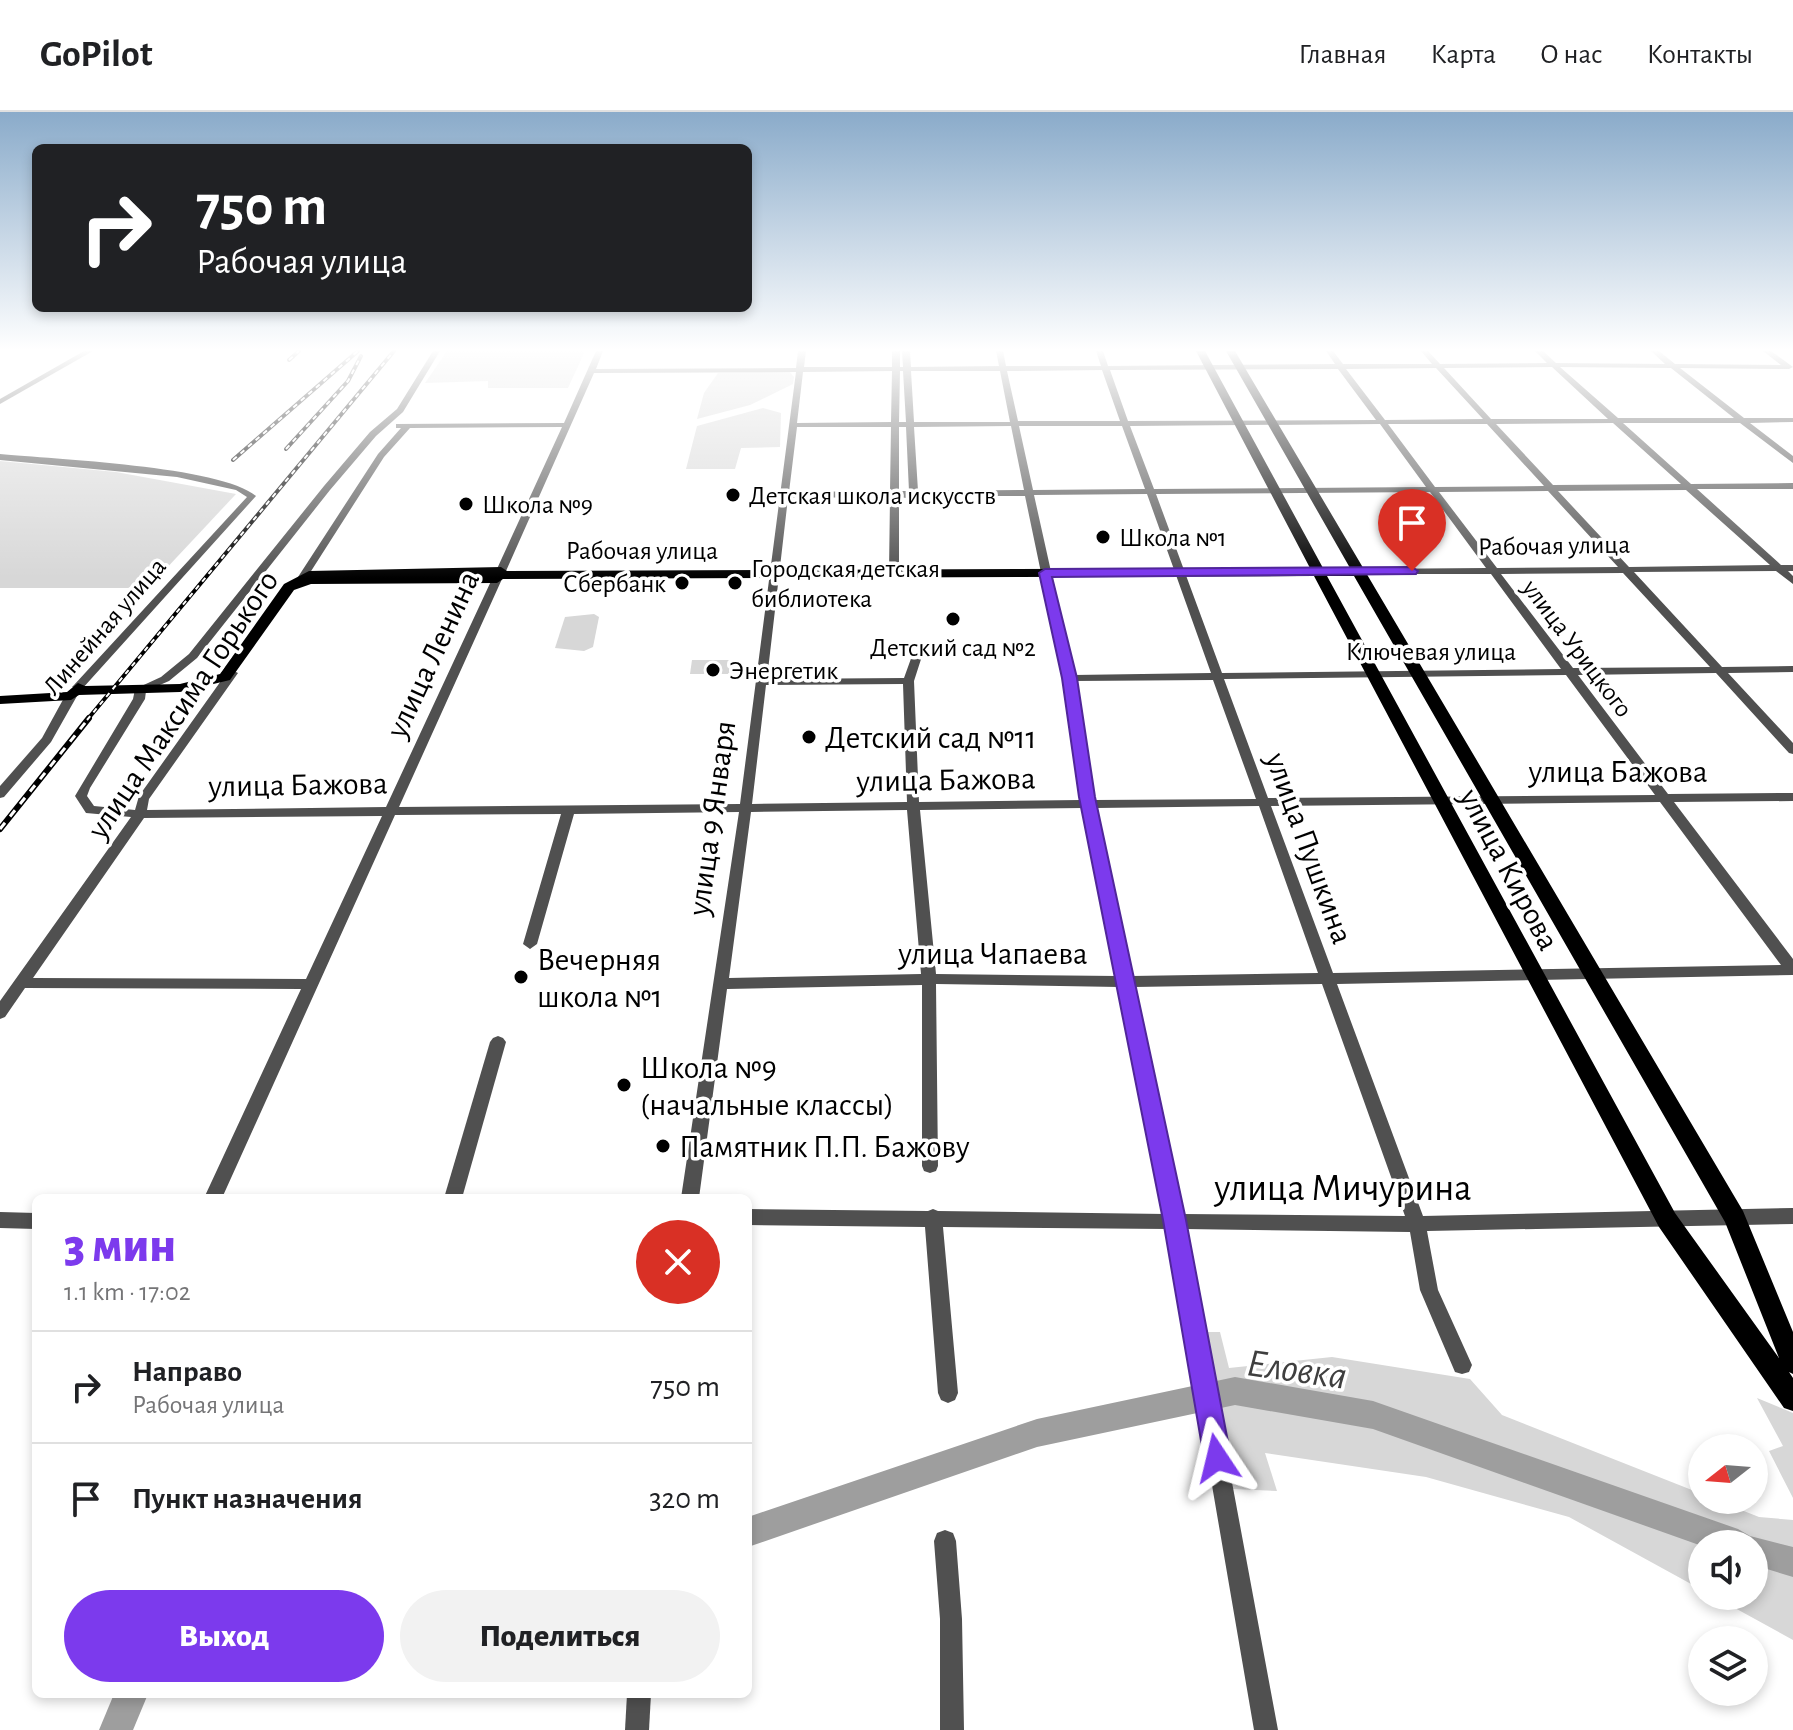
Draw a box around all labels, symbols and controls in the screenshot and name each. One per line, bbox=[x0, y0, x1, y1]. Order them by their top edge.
text: GoPilot bbox=[40, 36, 153, 74]
text: Главная bbox=[1298, 41, 1386, 69]
text: Карта bbox=[1430, 41, 1496, 69]
text: О нас bbox=[1540, 41, 1603, 69]
text: Контакты bbox=[1647, 41, 1753, 69]
icon: right bbox=[64, 176, 168, 280]
text: 750 m bbox=[196, 179, 327, 235]
text: Рабочая улица bbox=[196, 244, 407, 280]
place label: Детская школа искусств bbox=[749, 483, 996, 509]
marker: Детская школа искусств bbox=[724, 486, 742, 504]
pin bbox=[1378, 489, 1446, 571]
place label: Школа №9 bbox=[482, 492, 593, 518]
marker: Школа №9 bbox=[457, 495, 475, 513]
icon: arrive bbox=[1390, 501, 1434, 545]
place label: Школа №1 bbox=[1119, 525, 1227, 551]
marker: Школа №1 bbox=[1094, 528, 1112, 546]
street label: Рабочая улица bbox=[1478, 532, 1631, 560]
street label: Рабочая улица bbox=[566, 538, 718, 564]
street label: Линейная улица bbox=[39, 553, 171, 700]
place label: Городская детская библиотека bbox=[751, 556, 940, 612]
street label: улица Максима Горького bbox=[81, 565, 284, 845]
street label: улица Ленина bbox=[380, 566, 485, 744]
place label: Сбербанк bbox=[563, 571, 666, 597]
marker: Сбербанк bbox=[673, 574, 691, 592]
marker: Городская детская библиотека bbox=[726, 574, 744, 592]
street label: улица Урицкого bbox=[1517, 574, 1637, 722]
marker: Детский сад №2 bbox=[944, 610, 962, 628]
place label: Детский сад №2 bbox=[870, 635, 1036, 661]
street label: Ключевая улица bbox=[1346, 639, 1516, 665]
place label: Энергетик bbox=[729, 658, 838, 684]
marker: Энергетик bbox=[704, 661, 722, 679]
street label: улица 9 Января bbox=[682, 719, 742, 919]
place label: Детский сад №11 bbox=[825, 722, 1037, 754]
marker: Детский сад №11 bbox=[800, 728, 818, 746]
street label: улица Пушкина bbox=[1259, 748, 1358, 948]
street label: улица Бажова bbox=[1527, 756, 1708, 788]
street label: улица Бажова bbox=[855, 762, 1036, 798]
street label: улица Бажова bbox=[207, 767, 388, 803]
street label: улица Кирова bbox=[1453, 783, 1565, 955]
street label: улица Чапаева bbox=[897, 938, 1088, 970]
place label: Вечерняя школа №1 bbox=[537, 944, 663, 1013]
marker: Вечерняя школа №1 bbox=[512, 968, 530, 986]
place label: Школа №9 (начальные классы) bbox=[640, 1052, 894, 1121]
marker: Школа №9 (начальные классы) bbox=[615, 1076, 633, 1094]
place label: Памятник П.П. Бажову bbox=[679, 1131, 970, 1163]
marker: Памятник П.П. Бажову bbox=[654, 1137, 672, 1155]
street label: улица Мичурина bbox=[1213, 1170, 1472, 1208]
button: close bbox=[636, 1220, 720, 1304]
text: 3 мин bbox=[64, 1223, 176, 1271]
text: 1.1 km · 17:02 bbox=[64, 1279, 191, 1305]
water label: Еловка bbox=[1244, 1343, 1349, 1397]
text: Направо bbox=[132, 1357, 242, 1387]
icon: right bbox=[64, 1365, 108, 1409]
text: 750 m bbox=[650, 1372, 720, 1402]
text: Рабочая улица bbox=[132, 1392, 284, 1418]
position arrow bbox=[1175, 1416, 1259, 1500]
north arrow bbox=[1688, 1434, 1768, 1514]
map controls bbox=[1688, 1434, 1768, 1706]
icon: arrive bbox=[64, 1477, 108, 1521]
text: Пункт назначения bbox=[132, 1484, 363, 1514]
text: 320 m bbox=[649, 1484, 720, 1514]
button: sound bbox=[1688, 1530, 1768, 1610]
button: Выход bbox=[64, 1590, 384, 1682]
button: Поделиться bbox=[400, 1590, 720, 1682]
button: layers bbox=[1688, 1626, 1768, 1706]

